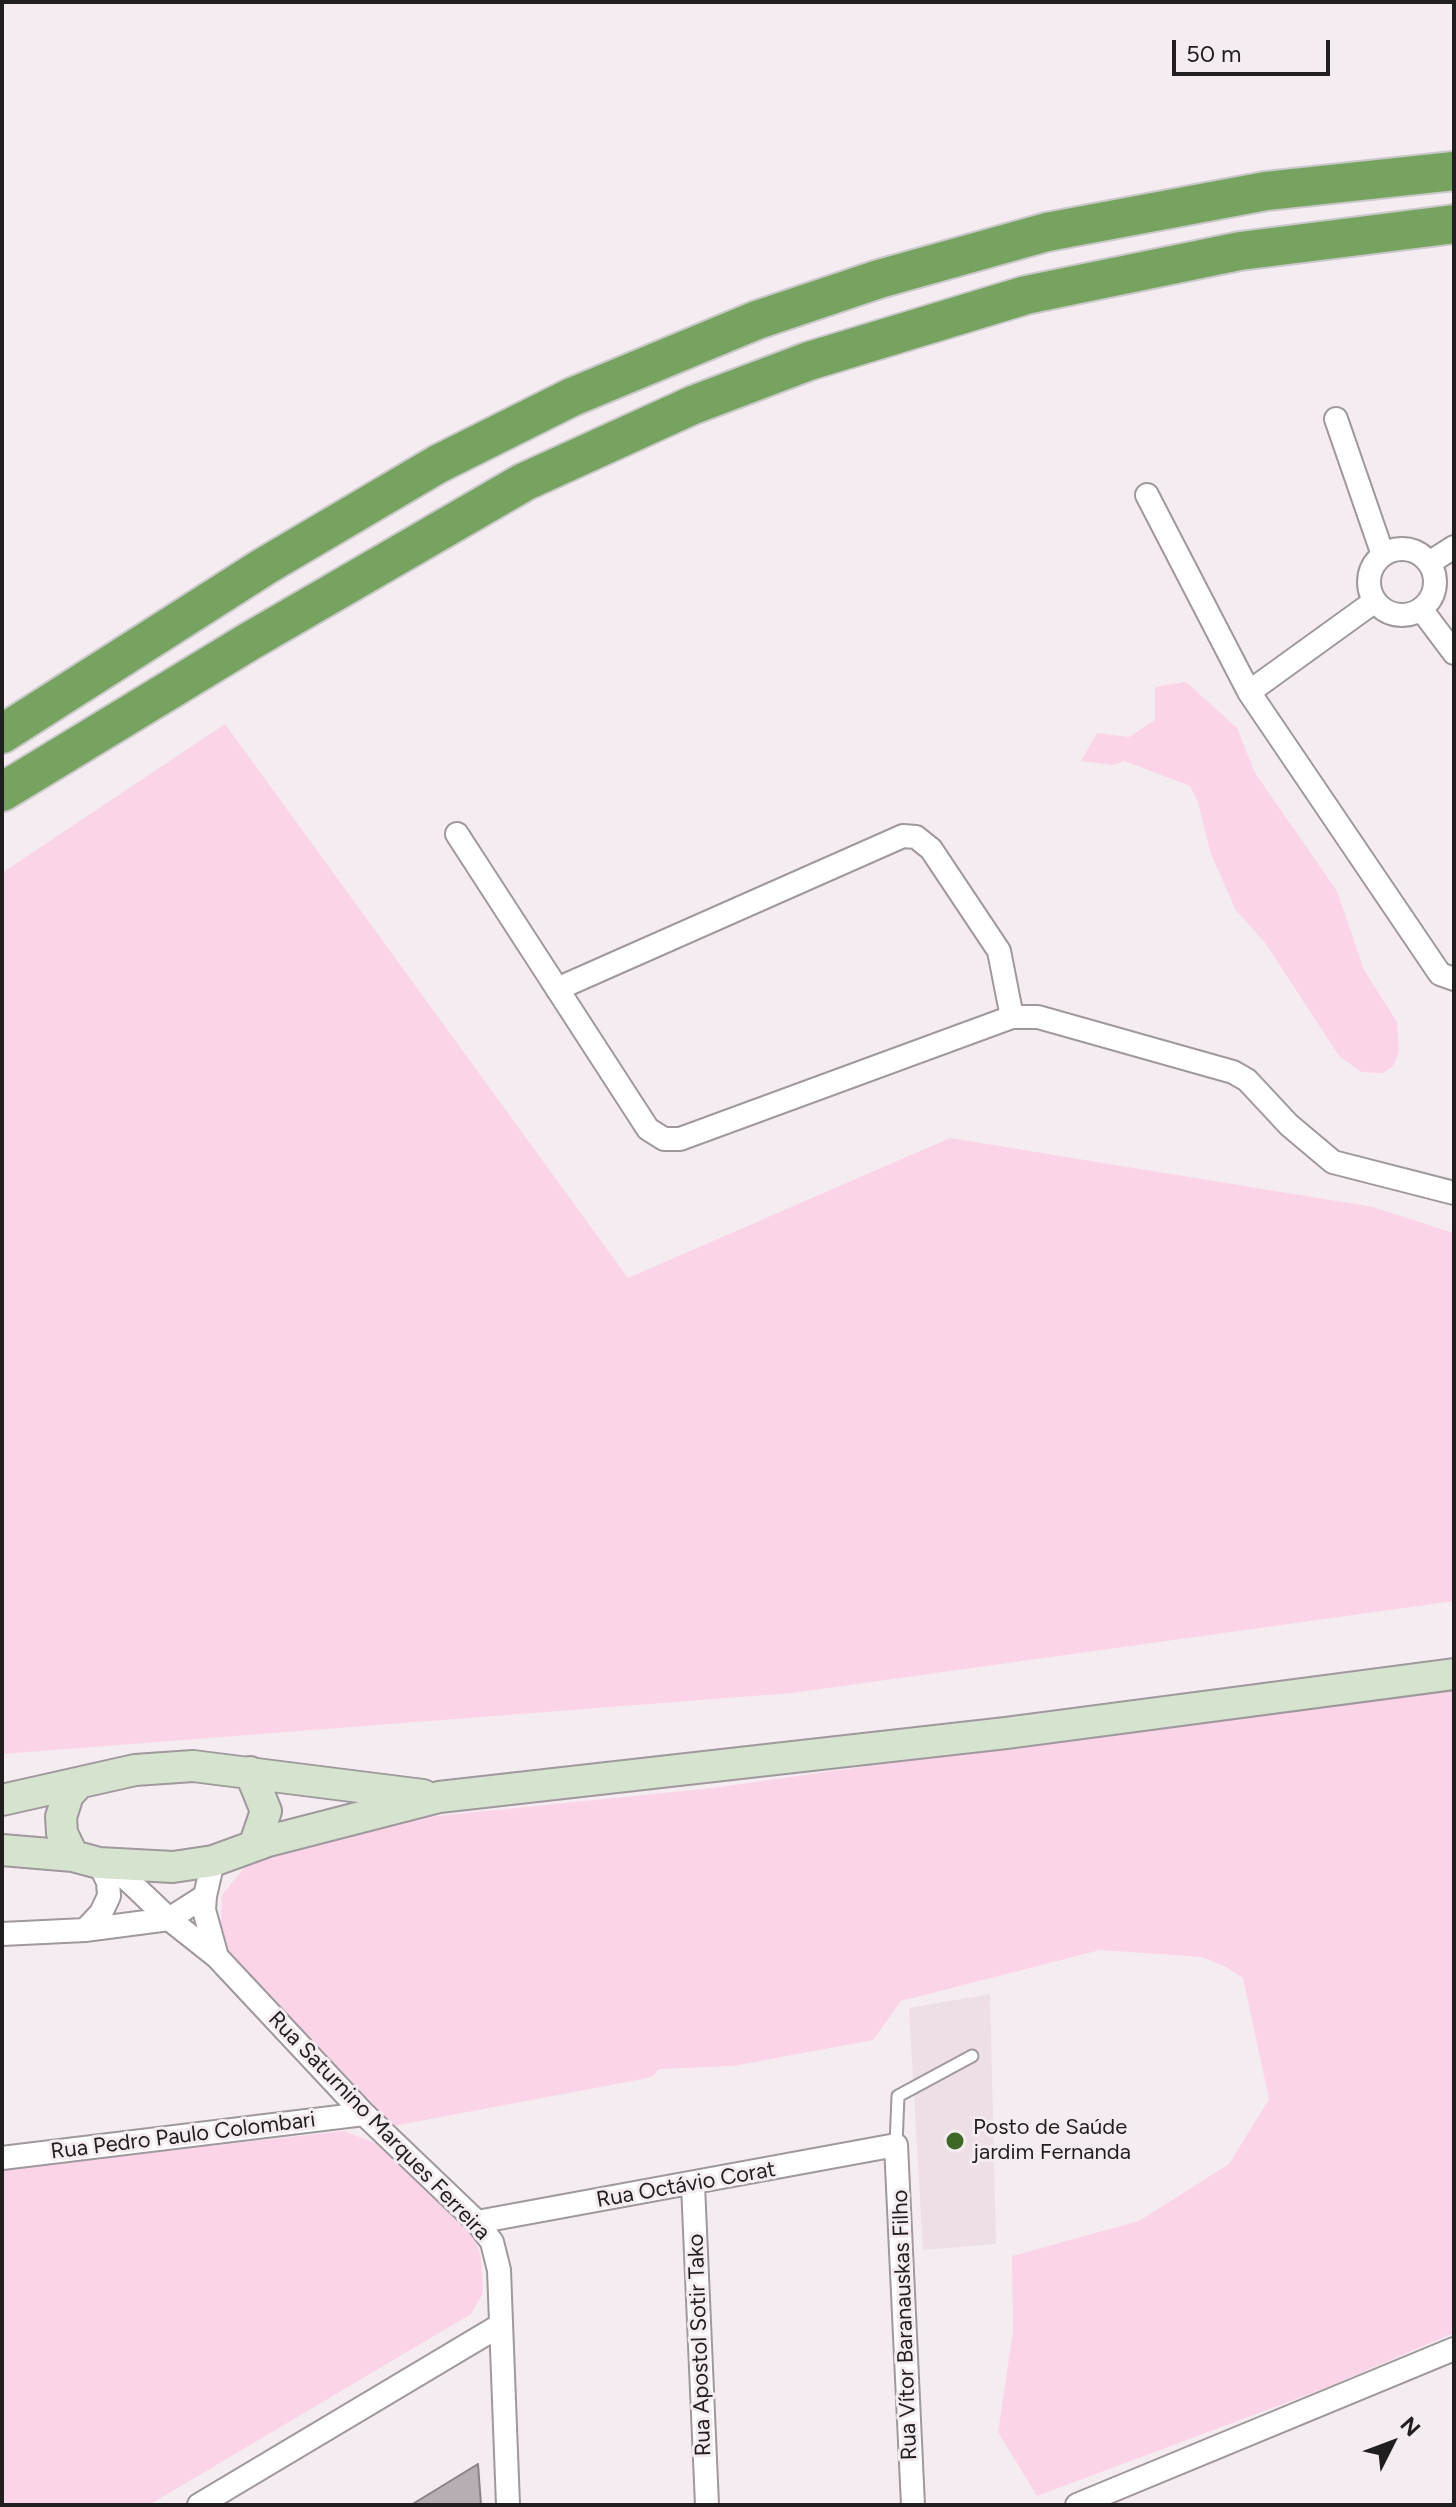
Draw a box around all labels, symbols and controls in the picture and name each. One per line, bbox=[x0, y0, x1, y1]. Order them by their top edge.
scale bar bbox=[1176, 24, 1334, 74]
text: 50 m bbox=[1186, 39, 1242, 68]
street label: Rua Saturnino Marques Ferreira bbox=[263, 2006, 495, 2246]
street label: Rua Pedro Paulo Colombari bbox=[49, 2107, 317, 2165]
place label: Posto de Saúde jardim Fernanda bbox=[973, 2115, 1131, 2166]
marker: Posto de Saúde jardim Fernanda bbox=[944, 2130, 966, 2152]
street label: Rua Octávio Corat bbox=[594, 2156, 778, 2214]
street label: Rua Vítor Baranauskas Filho bbox=[887, 2189, 923, 2461]
street label: Rua Apostol Sotir Tako bbox=[683, 2233, 717, 2457]
north arrow bbox=[1352, 2403, 1432, 2483]
text: N bbox=[1394, 2411, 1426, 2442]

